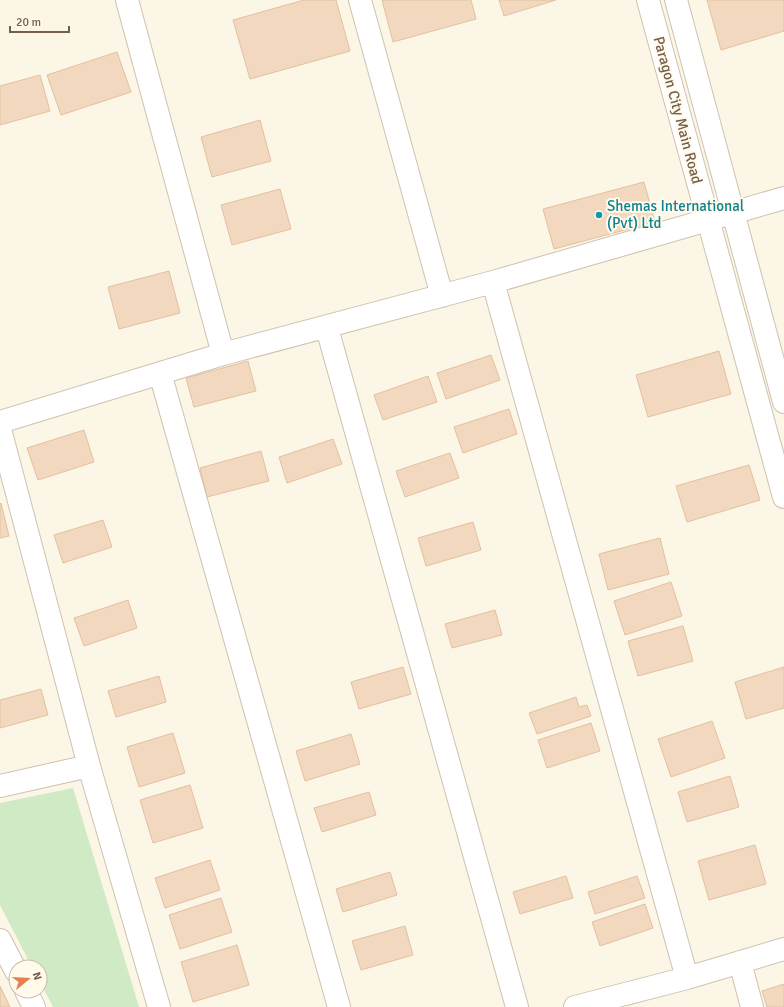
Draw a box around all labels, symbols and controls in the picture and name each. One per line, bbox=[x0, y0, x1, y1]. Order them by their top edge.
scale bar bbox=[10, 8, 69, 34]
text: 20 m bbox=[16, 15, 41, 30]
street label: Paragon City Main Road bbox=[650, 34, 706, 186]
place label: Shemas International (Pvt) Ltd bbox=[607, 197, 744, 232]
marker: Shemas International (Pvt) Ltd bbox=[594, 210, 604, 220]
north arrow bbox=[8, 959, 48, 999]
text: N bbox=[30, 970, 44, 982]

